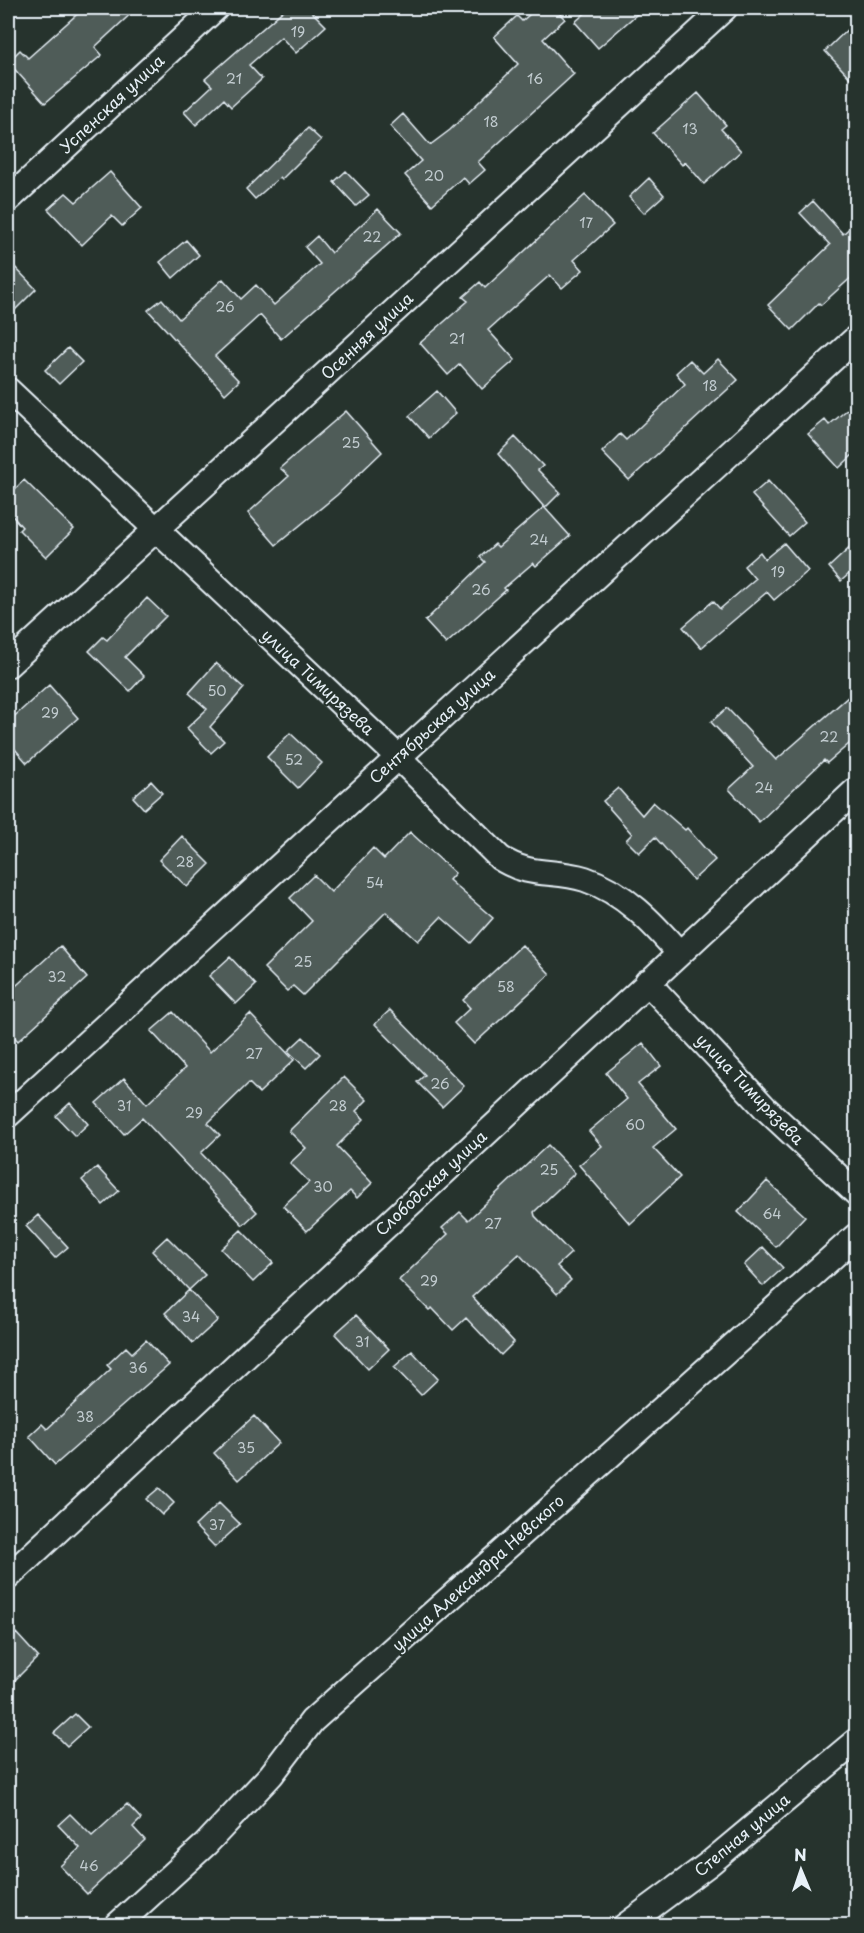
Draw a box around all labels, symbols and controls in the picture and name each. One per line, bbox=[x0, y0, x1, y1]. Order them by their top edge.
house number: 19 bbox=[291, 21, 305, 42]
street label: Успенская улица bbox=[54, 48, 169, 158]
house number: 21 bbox=[226, 68, 242, 89]
house number: 16 bbox=[527, 68, 543, 89]
house number: 18 bbox=[483, 111, 499, 132]
house number: 13 bbox=[682, 118, 698, 139]
house number: 20 bbox=[424, 165, 444, 186]
house number: 17 bbox=[579, 212, 593, 233]
house number: 22 bbox=[363, 226, 381, 247]
street label: Осенняя улица bbox=[315, 286, 418, 385]
house number: 26 bbox=[215, 296, 235, 317]
house number: 21 bbox=[449, 328, 465, 349]
house number: 18 bbox=[702, 375, 718, 396]
house number: 25 bbox=[342, 432, 360, 453]
house number: 24 bbox=[530, 529, 548, 550]
house number: 19 bbox=[771, 561, 785, 582]
house number: 26 bbox=[471, 579, 491, 600]
street label: улица Тимирязева bbox=[257, 623, 380, 740]
street label: Сентябрьская улица bbox=[363, 662, 500, 788]
house number: 50 bbox=[207, 680, 227, 701]
house number: 29 bbox=[41, 702, 59, 723]
house number: 22 bbox=[820, 726, 838, 747]
house number: 52 bbox=[285, 749, 303, 770]
house number: 24 bbox=[755, 777, 773, 798]
house number: 28 bbox=[176, 851, 194, 872]
house number: 54 bbox=[366, 872, 384, 893]
house number: 25 bbox=[294, 951, 312, 972]
house number: 32 bbox=[48, 966, 66, 987]
house number: 58 bbox=[497, 976, 515, 997]
street label: улица Тимирязева bbox=[691, 1027, 810, 1149]
house number: 27 bbox=[245, 1043, 263, 1064]
house number: 26 bbox=[430, 1073, 450, 1094]
house number: 31 bbox=[117, 1095, 131, 1116]
house number: 28 bbox=[329, 1095, 347, 1116]
house number: 29 bbox=[185, 1102, 203, 1123]
house number: 60 bbox=[625, 1114, 645, 1135]
street label: Слободская улица bbox=[369, 1124, 492, 1241]
house number: 25 bbox=[540, 1159, 558, 1180]
house number: 30 bbox=[313, 1176, 333, 1197]
house number: 64 bbox=[762, 1203, 782, 1224]
house number: 27 bbox=[484, 1213, 502, 1234]
house number: 29 bbox=[420, 1270, 438, 1291]
house number: 34 bbox=[182, 1306, 200, 1327]
house number: 31 bbox=[355, 1331, 369, 1352]
house number: 36 bbox=[128, 1357, 148, 1378]
house number: 38 bbox=[76, 1406, 94, 1427]
house number: 35 bbox=[237, 1437, 255, 1458]
street label: улица Александра Невского bbox=[386, 1488, 569, 1656]
house number: 37 bbox=[209, 1514, 226, 1535]
street label: Степная улица bbox=[688, 1787, 794, 1881]
north arrow bbox=[771, 1840, 831, 1900]
text: N bbox=[794, 1842, 807, 1866]
house number: 46 bbox=[79, 1855, 99, 1876]

